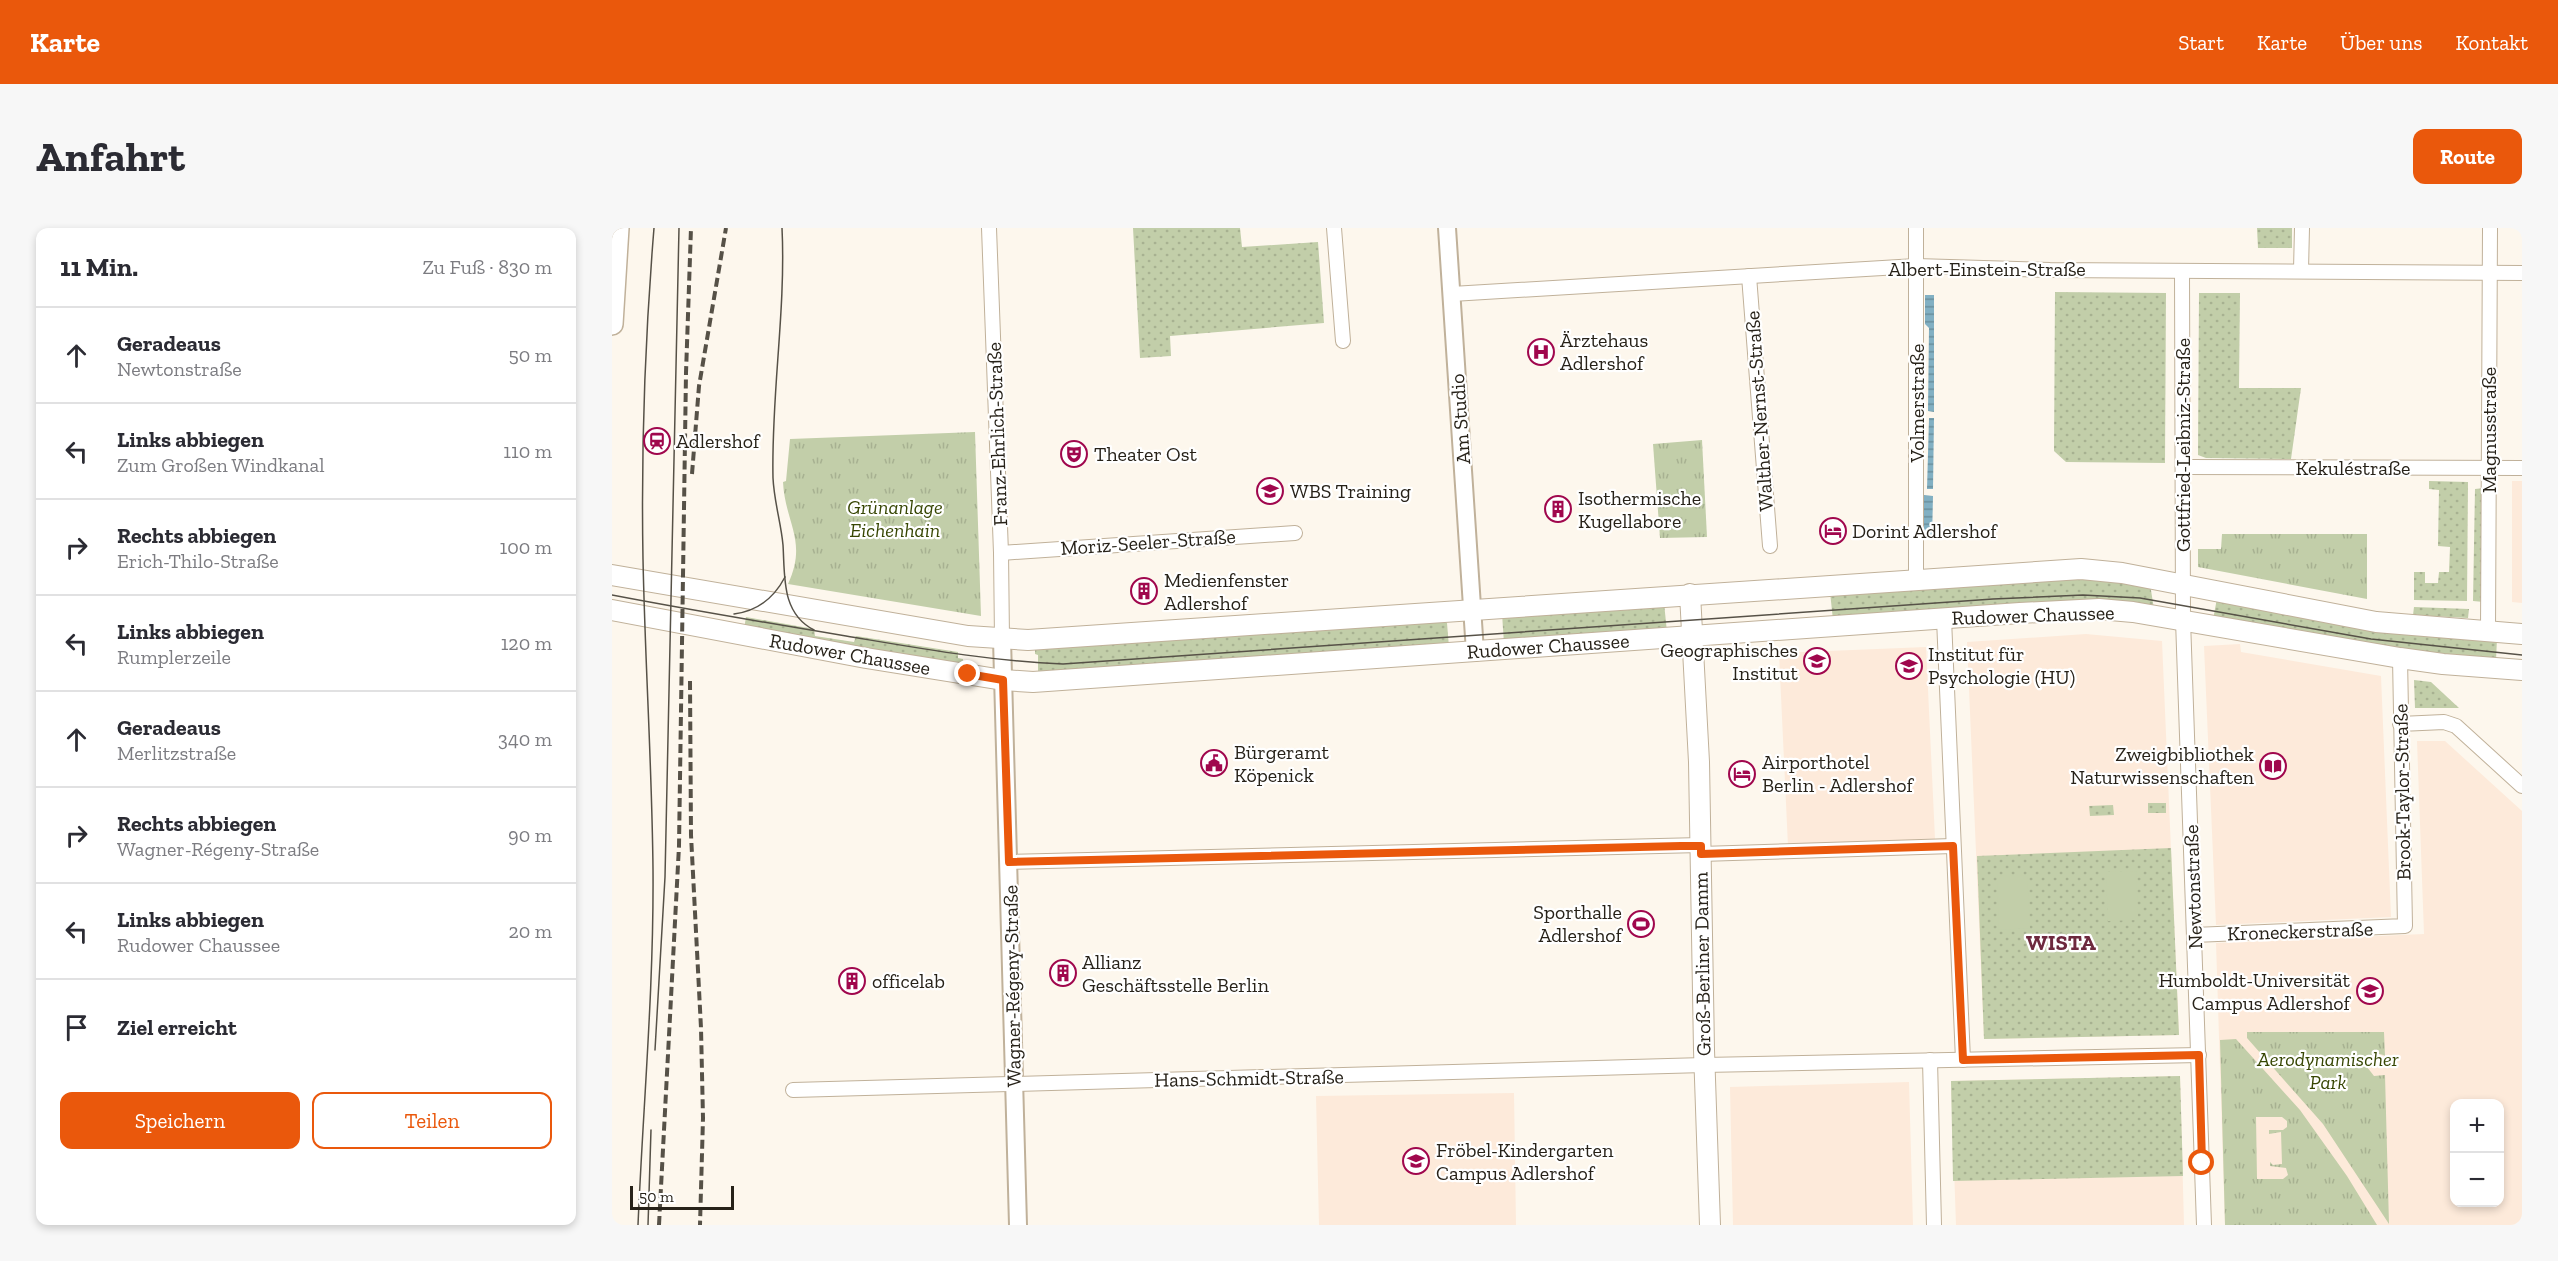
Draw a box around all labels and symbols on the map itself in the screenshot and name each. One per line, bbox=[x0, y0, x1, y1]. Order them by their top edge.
street label: Albert-Einstein-Straße bbox=[1888, 257, 2086, 281]
street label: Walther-Nernst-Straße bbox=[1740, 310, 1778, 512]
place label: Ärztehaus Adlershof bbox=[1560, 328, 1648, 375]
hospital icon: Ärztehaus Adlershof bbox=[1526, 337, 1556, 367]
street label: Gottfried-Leibniz-Straße bbox=[2171, 338, 2195, 552]
street label: Franz-Ehrlich-Straße bbox=[982, 342, 1012, 526]
street label: Volmerstraße bbox=[1905, 344, 1929, 463]
street label: Magnusstraße bbox=[2477, 367, 2501, 493]
street label: Am Studio bbox=[1445, 373, 1475, 465]
station icon: Adlershof bbox=[642, 426, 672, 456]
place label: Adlershof bbox=[676, 429, 761, 453]
theatre icon: Theater Ost bbox=[1059, 439, 1089, 469]
place label: Theater Ost bbox=[1094, 442, 1197, 466]
street label: Kekuléstraße bbox=[2296, 456, 2410, 480]
school or university icon: WBS Training bbox=[1255, 476, 1285, 506]
place label: WBS Training bbox=[1290, 479, 1411, 503]
place label: Isothermische Kugellabore bbox=[1578, 486, 1701, 533]
building icon: Isothermische Kugellabore bbox=[1543, 494, 1573, 524]
park label: Grünanlage Eichenhain bbox=[847, 495, 943, 542]
hotel icon: Dorint Adlershof bbox=[1818, 516, 1848, 546]
place label: Dorint Adlershof bbox=[1852, 519, 1998, 543]
street label: Moriz-Seeler-Straße bbox=[1060, 524, 1236, 560]
place label: Medienfenster Adlershof bbox=[1164, 568, 1289, 615]
building icon: Medienfenster Adlershof bbox=[1129, 576, 1159, 606]
street label: Rudower Chaussee bbox=[1951, 600, 2115, 630]
street label: Rudower Chaussee bbox=[768, 628, 932, 680]
street label: Rudower Chaussee bbox=[1466, 628, 1630, 664]
place label: Geographisches Institut bbox=[1660, 638, 1799, 685]
place label: Institut für Psychologie (HU) bbox=[1928, 642, 2075, 689]
school or university icon: Geographisches Institut bbox=[1802, 646, 1832, 676]
school or university icon: Institut für Psychologie (HU) bbox=[1894, 651, 1924, 681]
route end bbox=[954, 660, 980, 686]
street label: Brook-Taylor-Straße bbox=[2388, 703, 2416, 881]
place label: Bürgeramt Köpenick bbox=[1234, 740, 1329, 787]
place label: Zweigbibliothek Naturwissenschaften bbox=[2070, 742, 2255, 789]
public building icon: Bürgeramt Köpenick bbox=[1199, 748, 1229, 778]
place label: Airporthotel Berlin - Adlershof bbox=[1762, 750, 1915, 797]
library icon: Zweigbibliothek Naturwissenschaften bbox=[2258, 751, 2288, 781]
hotel icon: Airporthotel Berlin - Adlershof bbox=[1727, 759, 1757, 789]
street label: Newtonstraße bbox=[2179, 824, 2207, 950]
street label: Groß-Berliner Damm bbox=[1688, 871, 1716, 1056]
street label: Wagner-Régeny-Straße bbox=[998, 885, 1026, 1087]
place label: Sporthalle Adlershof bbox=[1533, 900, 1624, 947]
sports icon: Sporthalle Adlershof bbox=[1626, 909, 1656, 939]
street label: Kroneckerstraße bbox=[2227, 916, 2373, 946]
district label: WISTA bbox=[2026, 929, 2097, 956]
place label: Allianz Geschäftsstelle Berlin bbox=[1082, 950, 1269, 997]
building icon: Allianz Geschäftsstelle Berlin bbox=[1048, 958, 1078, 988]
building icon: officelab bbox=[837, 966, 867, 996]
place label: Humboldt-Universität Campus Adlershof bbox=[2158, 968, 2352, 1015]
place label: officelab bbox=[872, 969, 945, 993]
school or university icon: Humboldt-Universität Campus Adlershof bbox=[2355, 976, 2385, 1006]
park label: Aerodynamischer Park bbox=[2256, 1047, 2399, 1094]
street label: Hans-Schmidt-Straße bbox=[1154, 1064, 1344, 1092]
place label: Fröbel-Kindergarten Campus Adlershof bbox=[1436, 1138, 1614, 1185]
school or university icon: Fröbel-Kindergarten Campus Adlershof bbox=[1401, 1146, 1431, 1176]
route start bbox=[2188, 1149, 2214, 1175]
scale bar bbox=[630, 1183, 734, 1210]

